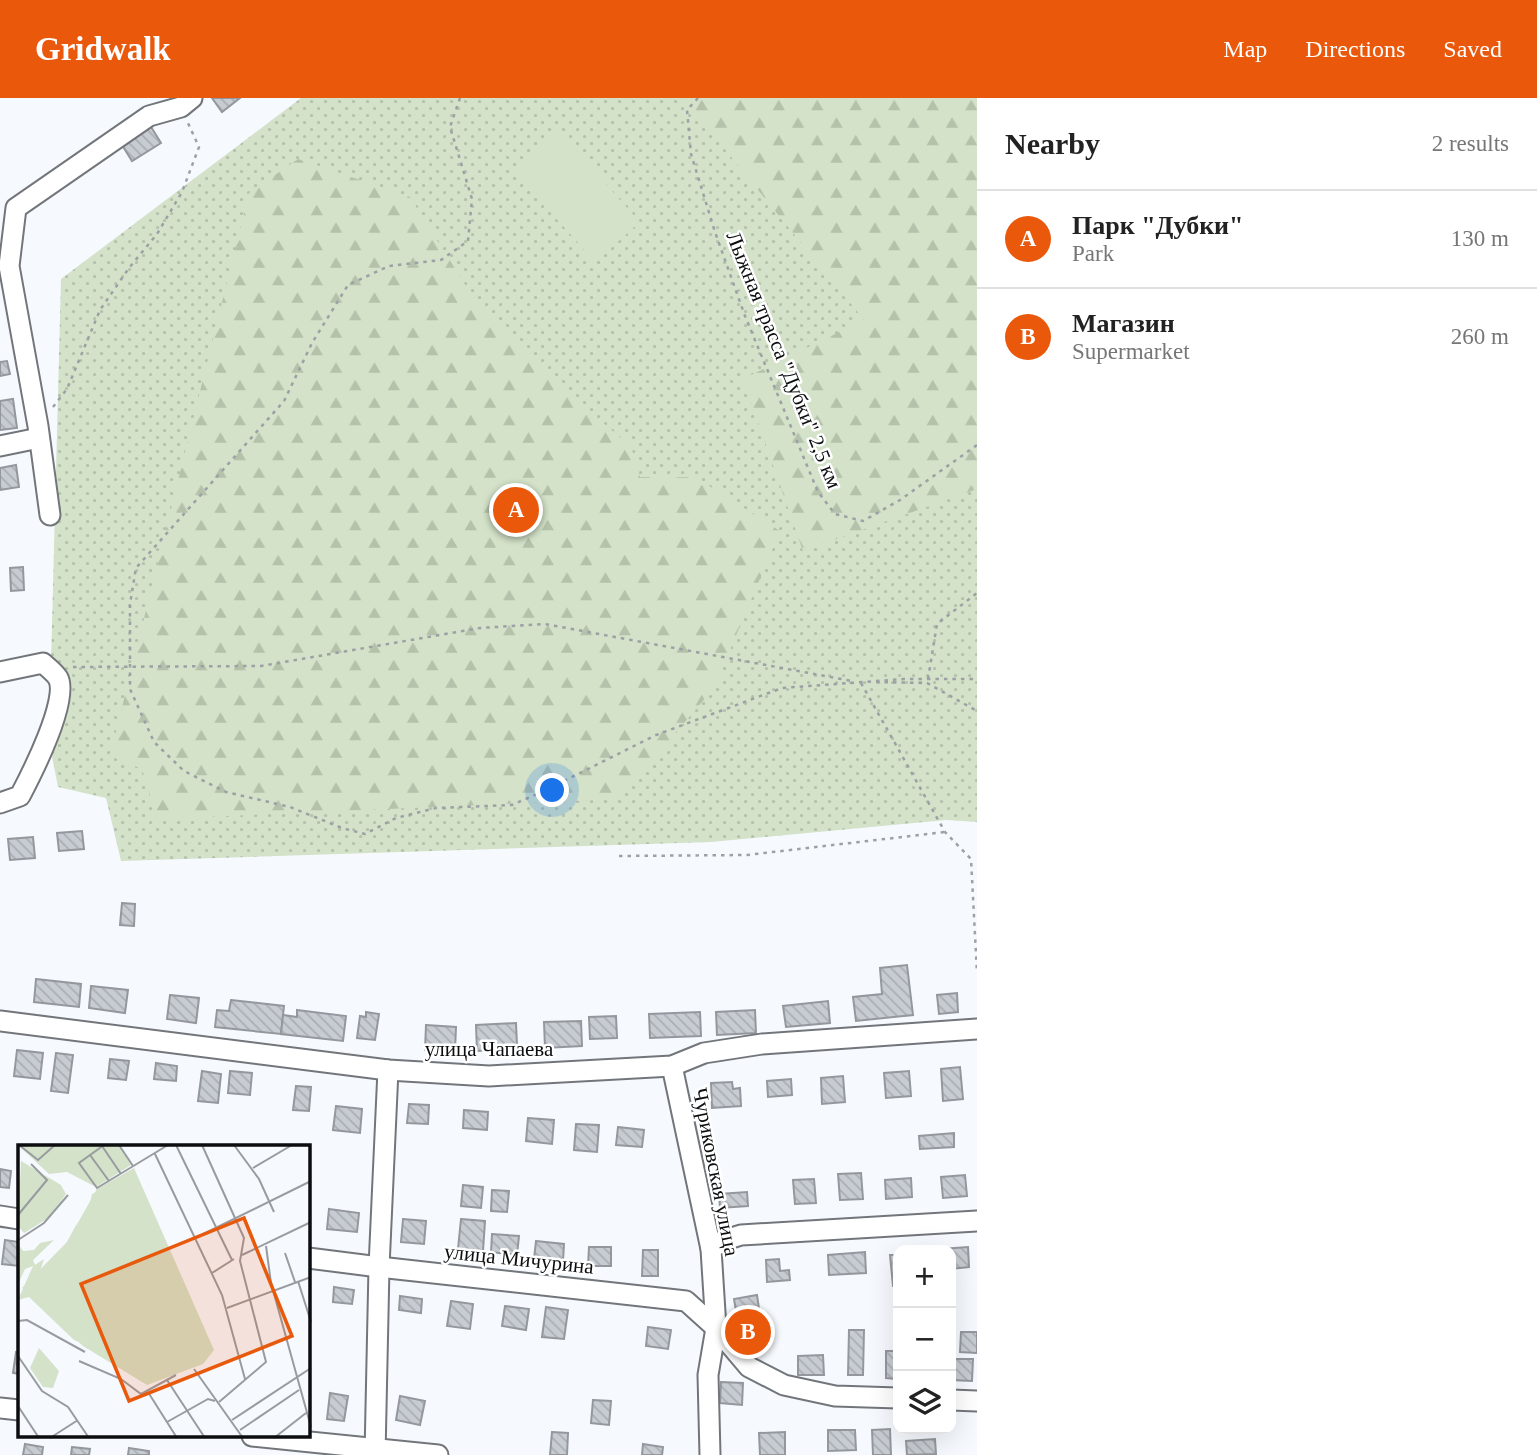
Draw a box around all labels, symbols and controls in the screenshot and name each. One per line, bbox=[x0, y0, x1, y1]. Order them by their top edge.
text: Gridwalk bbox=[35, 31, 171, 67]
text: Map bbox=[1223, 36, 1267, 62]
text: Directions bbox=[1305, 36, 1405, 62]
text: Saved bbox=[1443, 36, 1502, 62]
text: Nearby bbox=[1005, 127, 1100, 160]
text: 2 results bbox=[1432, 131, 1509, 156]
text: Парк "Дубки" bbox=[1072, 211, 1244, 240]
text: A bbox=[1020, 226, 1036, 251]
text: 130 m bbox=[1451, 226, 1509, 251]
street label: Лыжная трасса "Дубки" 2,5 км bbox=[721, 228, 847, 492]
text: Park bbox=[1072, 241, 1114, 266]
text: Магазин bbox=[1072, 309, 1175, 338]
text: B bbox=[1020, 324, 1036, 349]
text: 260 m bbox=[1451, 324, 1509, 349]
text: Supermarket bbox=[1072, 339, 1190, 364]
pin: A bbox=[493, 484, 539, 536]
your location bbox=[535, 773, 569, 807]
street label: улица Чапаева bbox=[425, 1037, 554, 1061]
street label: Чуриковская улица bbox=[688, 1086, 744, 1259]
inset map bbox=[18, 1145, 310, 1438]
street label: улица Мичурина bbox=[443, 1239, 596, 1279]
map controls bbox=[893, 1245, 956, 1434]
button: + bbox=[893, 1245, 956, 1308]
pin: B bbox=[725, 1306, 771, 1358]
button: − bbox=[893, 1308, 956, 1371]
button: layers bbox=[893, 1371, 956, 1434]

